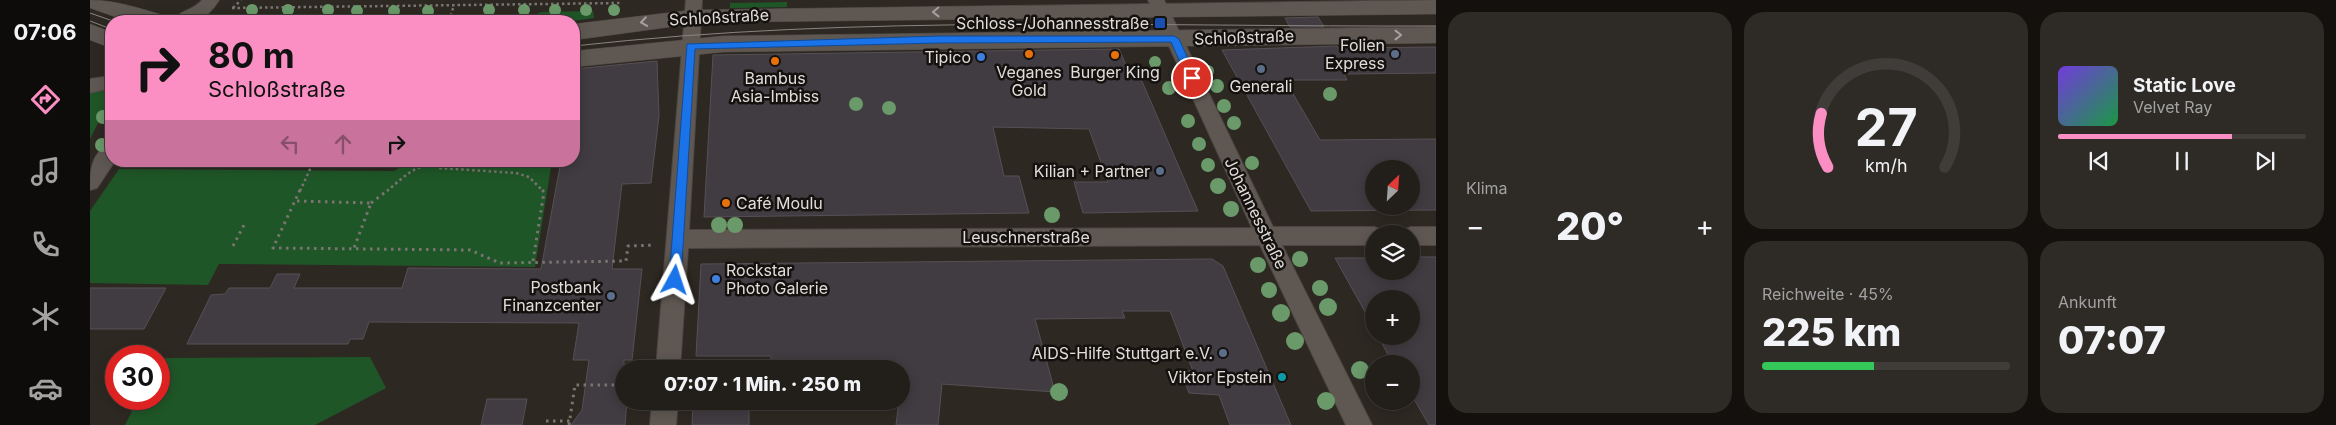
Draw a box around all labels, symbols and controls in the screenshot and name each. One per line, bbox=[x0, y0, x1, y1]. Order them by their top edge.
street label: Schloßstraße bbox=[669, 4, 769, 30]
one-way arrow bbox=[932, 7, 940, 17]
place label: Schloss-/Johannesstraße bbox=[956, 13, 1149, 33]
one-way arrow bbox=[639, 16, 647, 27]
marker: Schloss-/Johannesstraße bbox=[1153, 16, 1167, 30]
text: 07:06 bbox=[14, 19, 76, 45]
street label: Schloßstraße bbox=[1194, 25, 1294, 49]
one-way arrow bbox=[1394, 30, 1402, 40]
text: 80 m bbox=[208, 34, 295, 76]
icon: right bbox=[125, 35, 190, 100]
place label: Folien Express bbox=[1325, 35, 1385, 73]
place label: Tipico bbox=[924, 47, 971, 67]
marker: Veganes Gold bbox=[1023, 48, 1035, 60]
marker: Folien Express bbox=[1389, 48, 1401, 60]
marker: Burger King bbox=[1109, 49, 1121, 61]
marker: Tipico bbox=[975, 51, 987, 63]
marker: Bambus Asia-Imbiss bbox=[769, 55, 781, 67]
pin bbox=[1171, 57, 1213, 99]
place label: Veganes Gold bbox=[996, 62, 1062, 100]
place label: Burger King bbox=[1070, 62, 1160, 82]
marker: Generali bbox=[1255, 63, 1267, 75]
icon: arrive bbox=[1178, 64, 1206, 92]
place label: Bambus Asia-Imbiss bbox=[731, 68, 819, 106]
text: Static Love bbox=[2133, 74, 2236, 97]
text: Schloßstraße bbox=[208, 76, 346, 102]
place label: Generali bbox=[1230, 76, 1292, 96]
icon: directions bbox=[28, 82, 63, 117]
text: 27 bbox=[1855, 96, 1918, 159]
text: Velvet Ray bbox=[2133, 97, 2212, 117]
icon: left bbox=[276, 130, 304, 158]
icon: ahead bbox=[329, 130, 357, 158]
icon: right bbox=[382, 130, 410, 158]
icon: previous bbox=[2085, 147, 2113, 175]
icon: pause bbox=[2168, 147, 2196, 175]
icon: next bbox=[2251, 147, 2279, 175]
icon: music bbox=[28, 154, 63, 189]
street label: Johannesstraße bbox=[1220, 154, 1292, 272]
text: km/h bbox=[1865, 155, 1907, 176]
north arrow bbox=[1365, 160, 1420, 215]
map controls bbox=[1365, 160, 1420, 410]
place label: Kilian + Partner bbox=[1034, 161, 1150, 181]
marker: Kilian + Partner bbox=[1154, 165, 1166, 177]
text: Klima bbox=[1466, 178, 1508, 198]
place label: Café Moulu bbox=[736, 193, 823, 213]
marker: Café Moulu bbox=[720, 197, 732, 209]
text: 20° bbox=[1556, 203, 1624, 249]
text: − bbox=[1466, 209, 1485, 243]
text: + bbox=[1695, 209, 1714, 243]
button: layers bbox=[1365, 225, 1420, 280]
icon: phone bbox=[28, 227, 63, 262]
street label: Leuschnerstraße bbox=[962, 227, 1090, 247]
position arrow bbox=[648, 253, 700, 305]
place label: Rockstar Photo Galerie bbox=[726, 260, 828, 298]
marker: Rockstar Photo Galerie bbox=[710, 273, 722, 285]
place label: Postbank Finanzcenter bbox=[503, 277, 601, 315]
text: Reichweite · 45% bbox=[1762, 284, 1894, 304]
marker: Postbank Finanzcenter bbox=[605, 290, 617, 302]
button: + bbox=[1365, 290, 1420, 345]
text: Ankunft bbox=[2058, 292, 2117, 312]
icon: climate bbox=[28, 299, 63, 334]
text: 225 km bbox=[1762, 309, 1901, 355]
text: 07:07 bbox=[2058, 317, 2166, 363]
place label: AIDS-Hilfe Stuttgart e.V. bbox=[1032, 343, 1213, 363]
speed limit sign: 30 bbox=[105, 345, 170, 410]
marker: AIDS-Hilfe Stuttgart e.V. bbox=[1217, 347, 1229, 359]
button: − bbox=[1365, 355, 1420, 410]
place label: Viktor Epstein bbox=[1168, 367, 1272, 387]
icon: car bbox=[28, 371, 63, 406]
marker: Viktor Epstein bbox=[1276, 371, 1288, 383]
text: 07:07 · 1 Min. · 250 m bbox=[664, 373, 861, 396]

